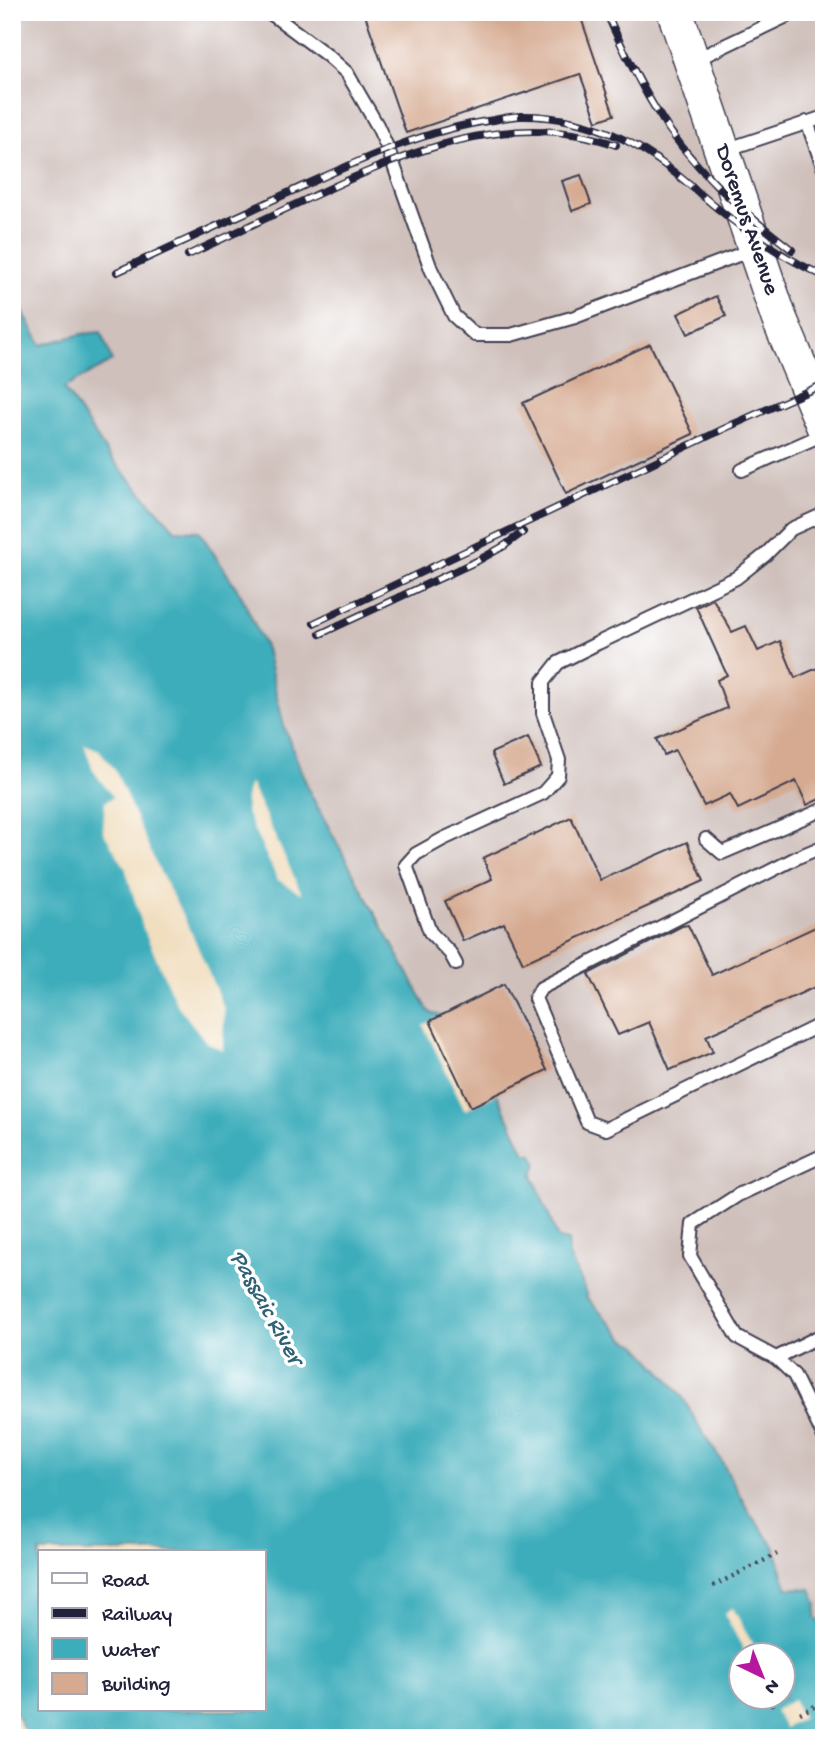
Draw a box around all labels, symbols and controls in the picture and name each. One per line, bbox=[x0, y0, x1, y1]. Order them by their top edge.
street label: Doremus Avenue bbox=[707, 139, 785, 300]
water label: Passaic River bbox=[222, 1246, 310, 1374]
legend bbox=[38, 1550, 266, 1712]
text: Road bbox=[102, 1570, 150, 1595]
text: Railway bbox=[102, 1604, 172, 1629]
text: Water bbox=[102, 1640, 160, 1665]
north arrow bbox=[728, 1642, 798, 1712]
text: N bbox=[759, 1673, 784, 1699]
text: Building bbox=[101, 1674, 171, 1699]

